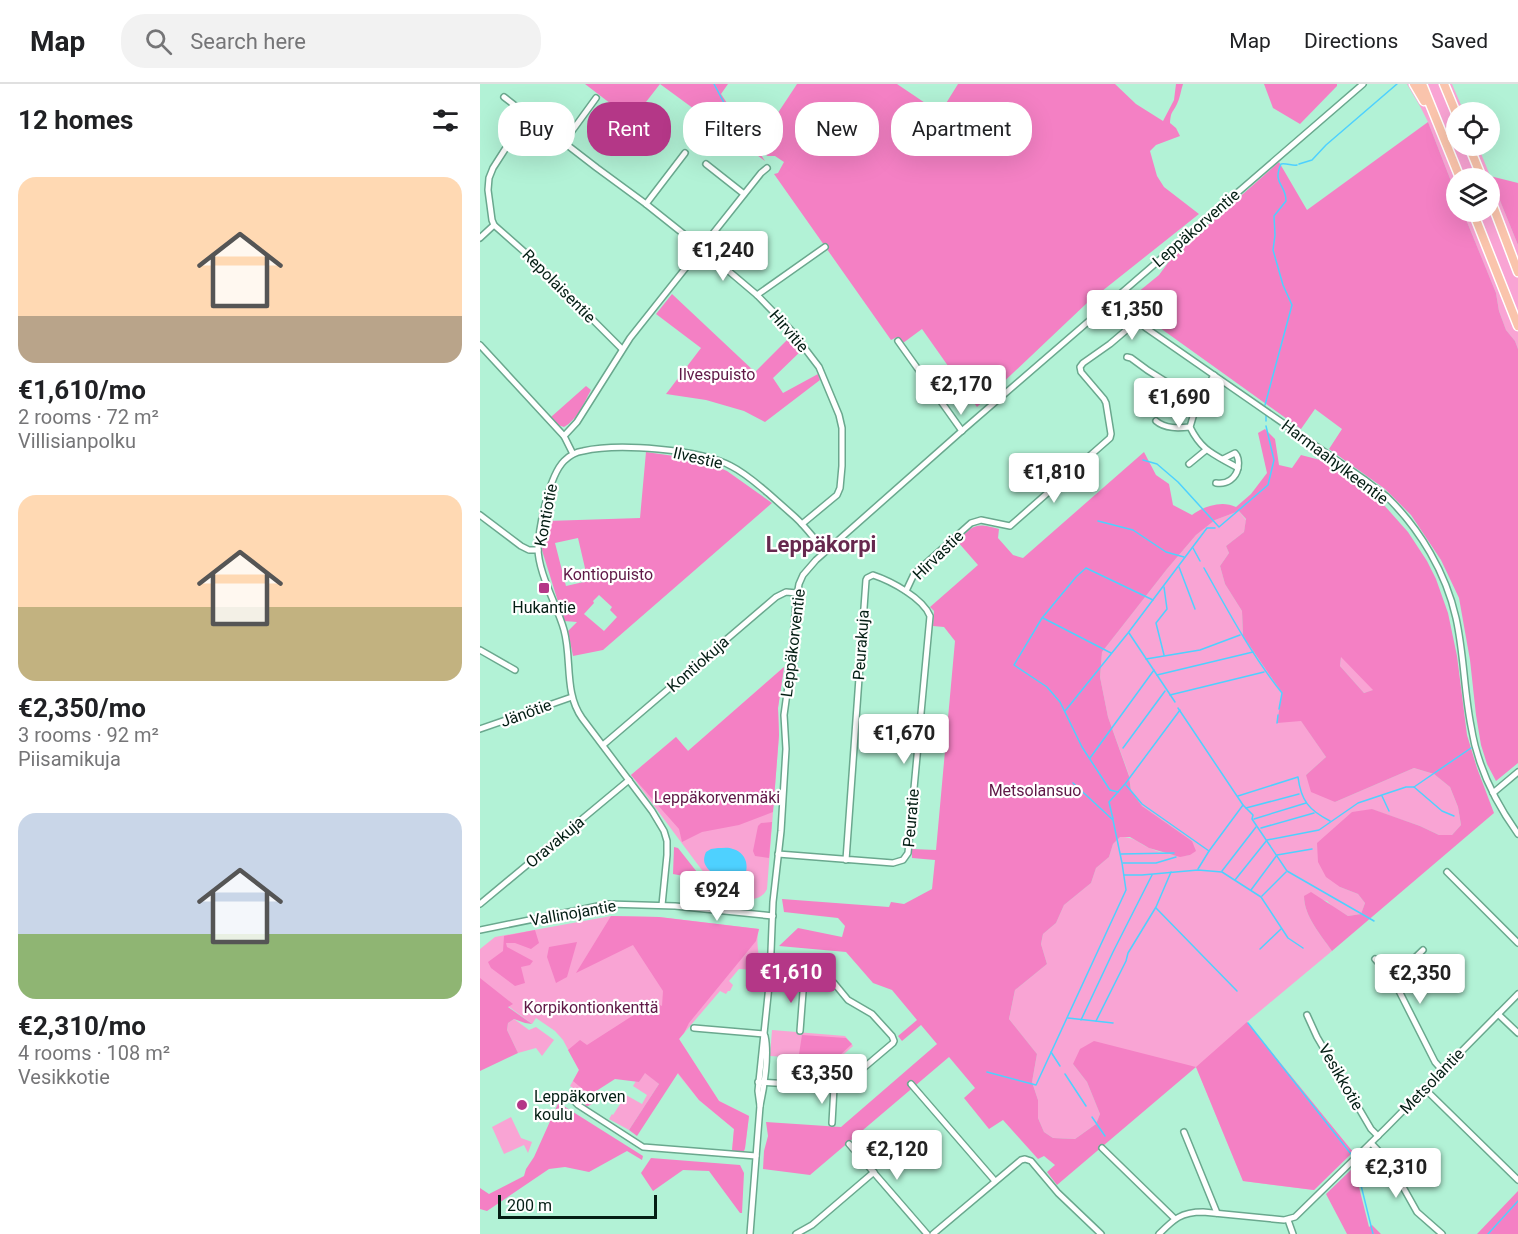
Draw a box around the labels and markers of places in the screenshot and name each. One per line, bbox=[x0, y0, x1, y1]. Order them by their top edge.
pin: €1,240 bbox=[674, 231, 772, 282]
pin: €1,350 bbox=[1083, 290, 1181, 341]
pin: €2,170 bbox=[912, 365, 1010, 416]
pin: €1,690 bbox=[1130, 378, 1228, 429]
pin: €1,810 bbox=[1005, 453, 1103, 504]
marker: Hukantie bbox=[537, 581, 551, 595]
place label: Hukantie bbox=[512, 598, 576, 617]
pin: €1,670 bbox=[855, 714, 953, 765]
pin: €924 bbox=[681, 871, 753, 922]
pin: €1,610 bbox=[742, 953, 840, 1004]
pin: €2,350 bbox=[1371, 954, 1469, 1005]
pin: €3,350 bbox=[773, 1054, 871, 1105]
place label: Leppäkorven koulu bbox=[534, 1087, 626, 1124]
marker: Leppäkorven koulu bbox=[515, 1098, 529, 1112]
pin: €2,120 bbox=[848, 1130, 946, 1181]
pin: €2,310 bbox=[1347, 1148, 1445, 1199]

